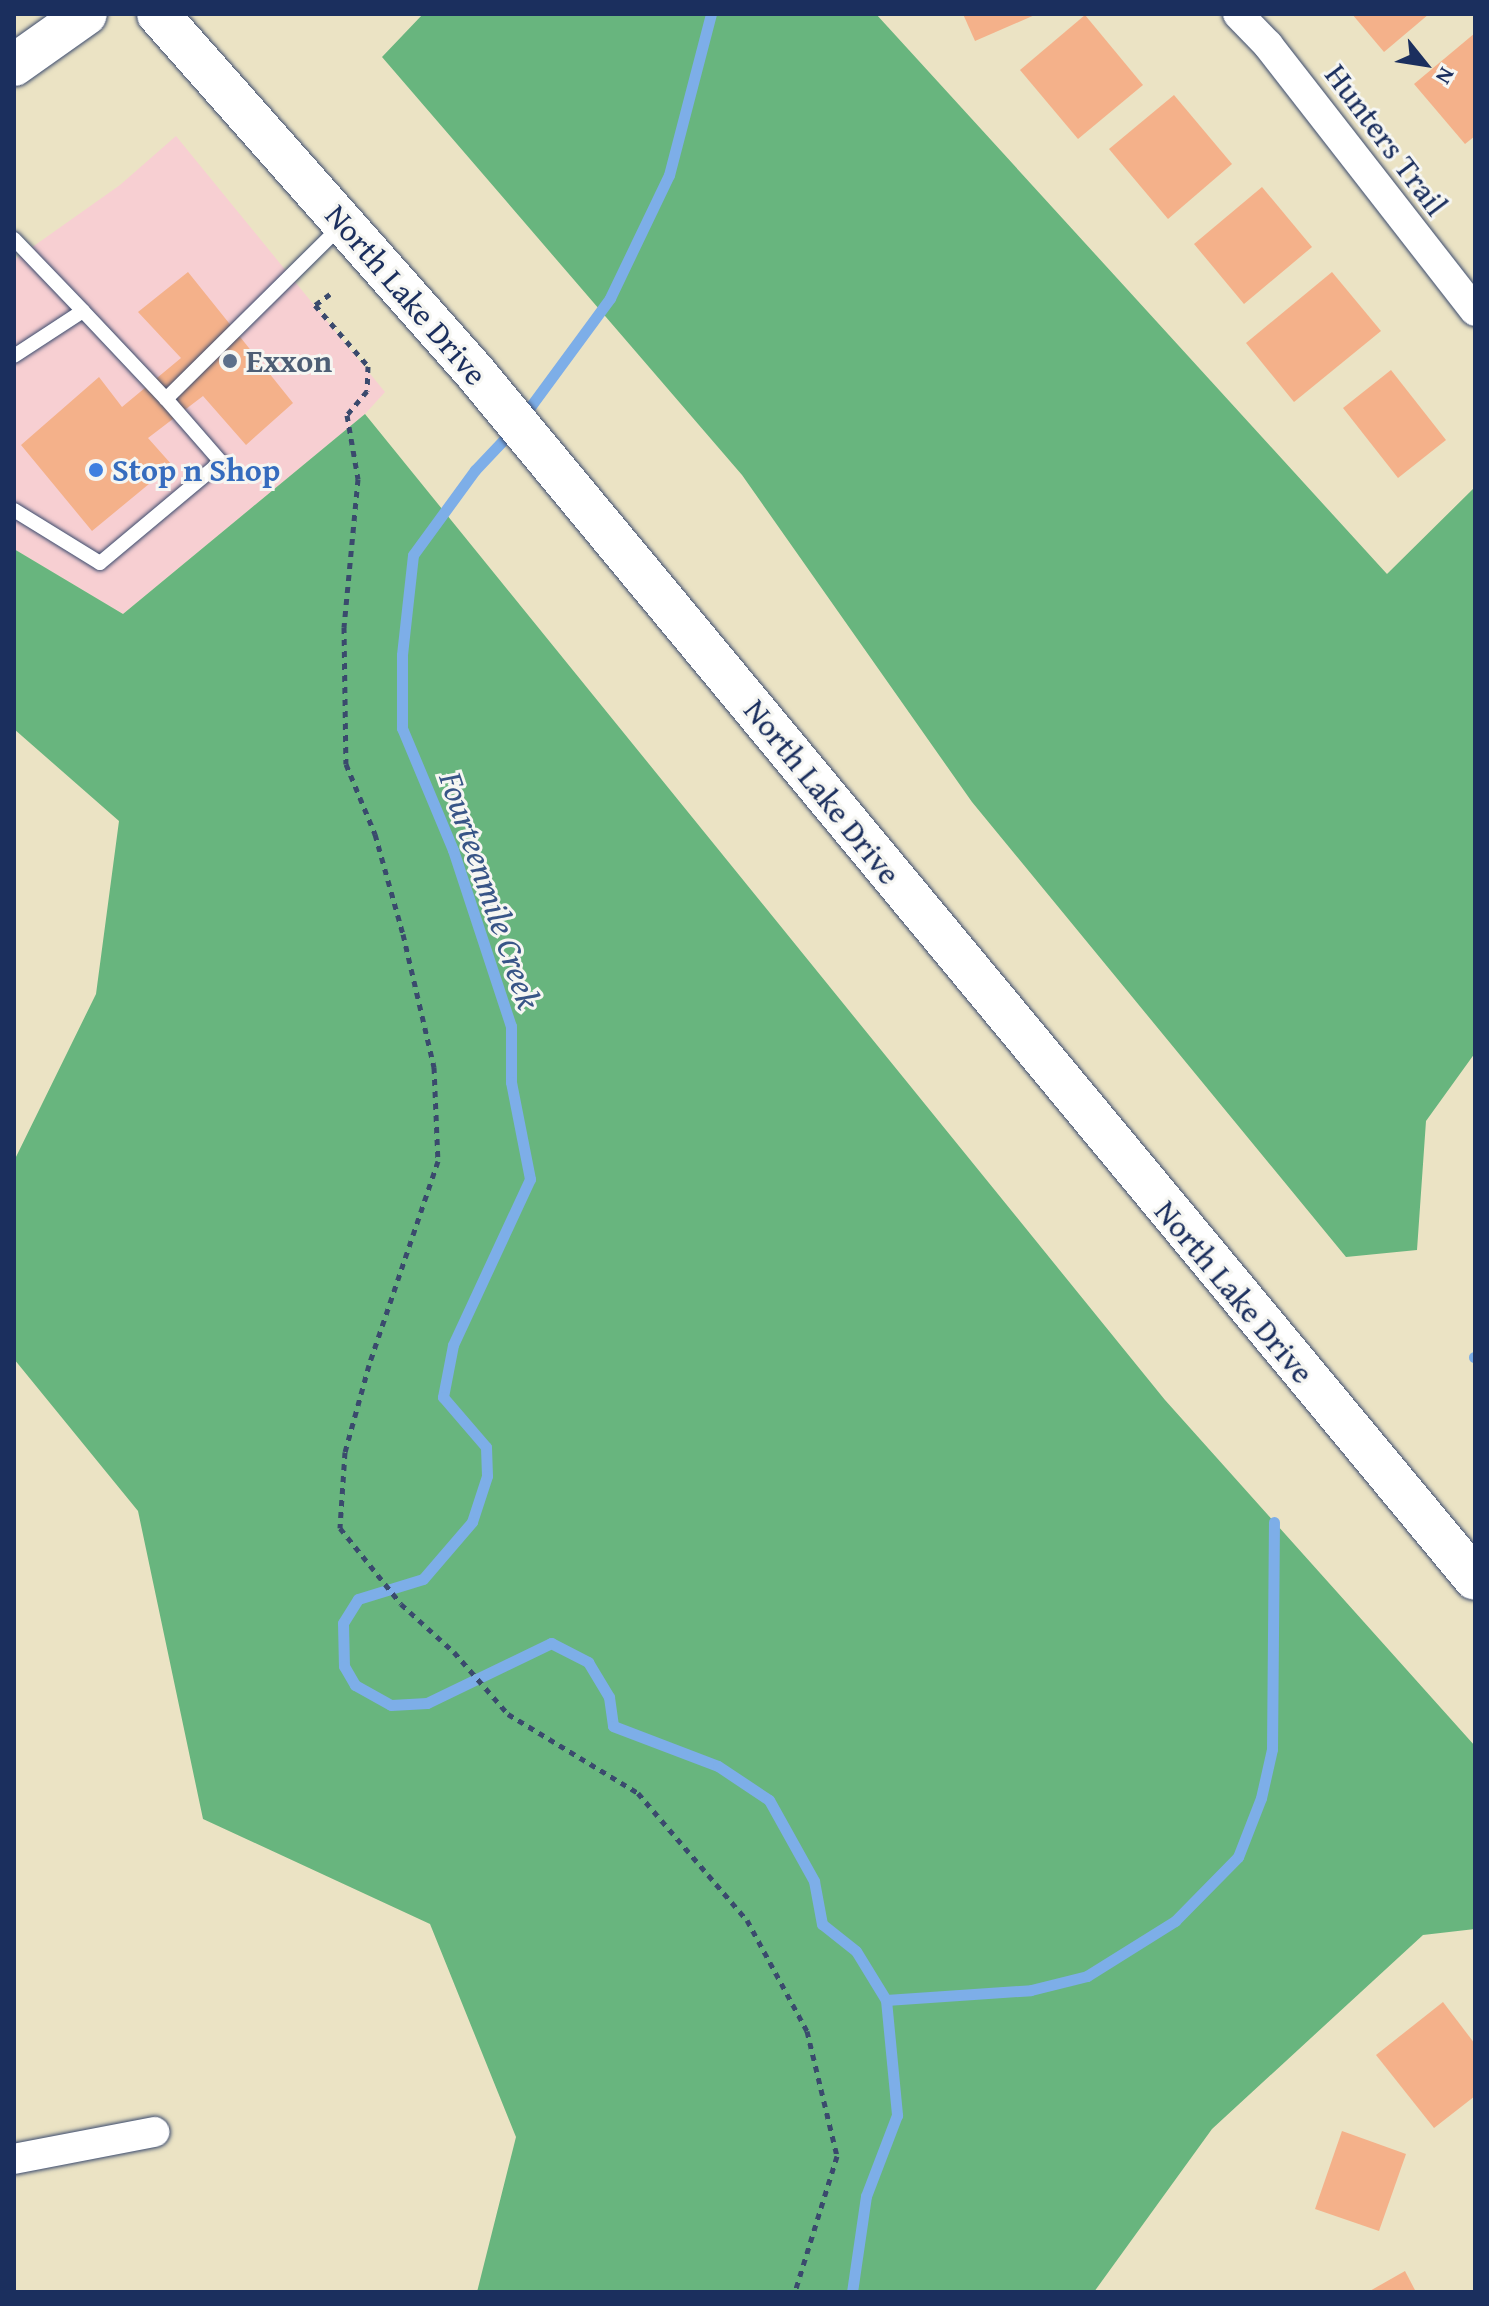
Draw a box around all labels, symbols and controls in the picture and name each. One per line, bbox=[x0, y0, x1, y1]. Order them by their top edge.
north arrow bbox=[1385, 24, 1465, 104]
street label: Hunters Trail bbox=[1317, 57, 1455, 223]
text: N bbox=[1428, 62, 1463, 90]
street label: North Lake Drive bbox=[317, 197, 495, 393]
place label: Exxon bbox=[246, 342, 332, 380]
marker: Exxon bbox=[221, 352, 239, 370]
place label: Stop n Shop bbox=[112, 451, 280, 489]
marker: Stop n Shop bbox=[87, 461, 105, 479]
street label: North Lake Drive bbox=[736, 692, 908, 892]
water label: Fourteenmile Creek bbox=[431, 766, 551, 1014]
street label: North Lake Drive bbox=[1146, 1193, 1322, 1391]

